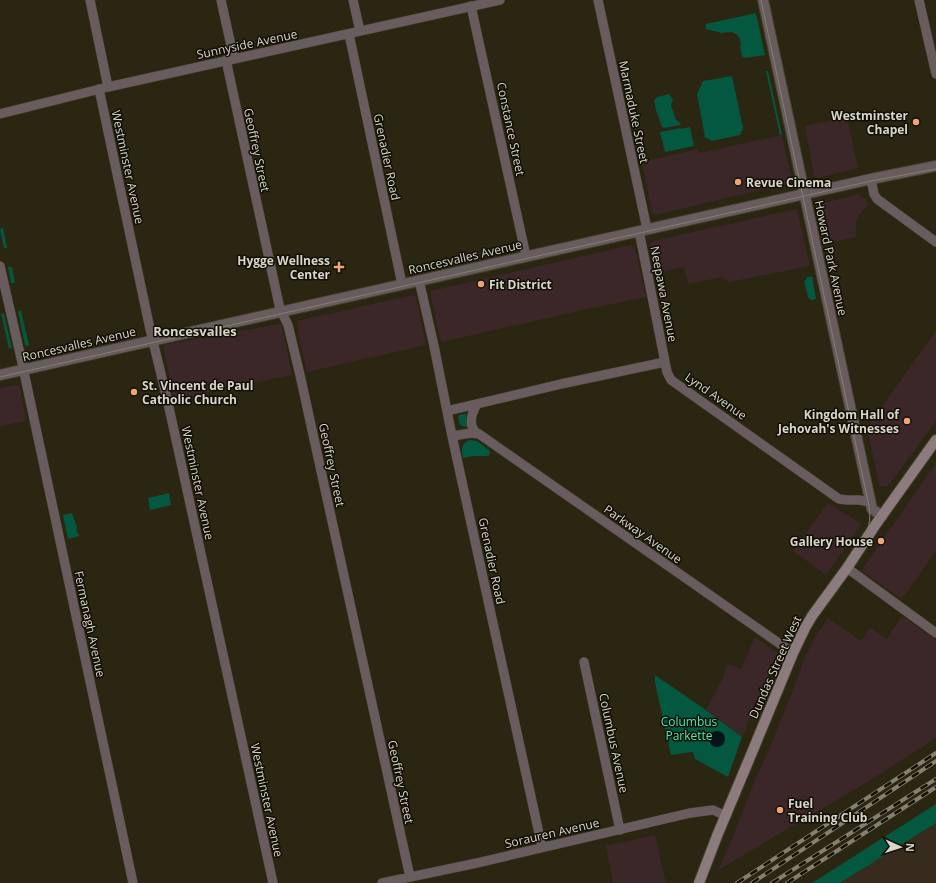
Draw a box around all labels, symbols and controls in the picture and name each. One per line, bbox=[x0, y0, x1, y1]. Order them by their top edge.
street label: Sunnyside Avenue bbox=[195, 25, 299, 63]
street label: Marmaduke Street bbox=[615, 59, 653, 165]
street label: Constance Street bbox=[493, 81, 529, 177]
street label: Geoffrey Street bbox=[240, 107, 274, 193]
place label: Westminster Chapel bbox=[831, 107, 909, 138]
street label: Westminster Avenue bbox=[108, 109, 148, 226]
street label: Grenadier Road bbox=[370, 112, 404, 202]
marker: Westminster Chapel bbox=[911, 117, 921, 127]
place label: Revue Cinema bbox=[746, 174, 831, 191]
marker: Revue Cinema bbox=[733, 177, 743, 187]
street label: Howard Park Avenue bbox=[810, 199, 852, 317]
street label: Roncesvalles Avenue bbox=[406, 236, 524, 278]
street label: Neepawa Avenue bbox=[646, 245, 682, 344]
place label: Hygge Wellness Center bbox=[237, 252, 331, 283]
marker: Hygge Wellness Center bbox=[333, 261, 345, 273]
place label: Fit District bbox=[489, 276, 552, 293]
marker: Fit District bbox=[476, 279, 486, 289]
district label: Roncesvalles bbox=[153, 322, 237, 340]
street label: Roncesvalles Avenue bbox=[20, 323, 138, 365]
street label: Lynd Avenue bbox=[682, 368, 751, 424]
place label: St. Vincent de Paul Catholic Church bbox=[142, 377, 253, 408]
marker: St. Vincent de Paul Catholic Church bbox=[129, 387, 139, 397]
place label: Kingdom Hall of Jehovah's Witnesses bbox=[777, 406, 900, 437]
marker: Kingdom Hall of Jehovah's Witnesses bbox=[902, 416, 912, 426]
street label: Geoffrey Street bbox=[315, 422, 349, 508]
street label: Westminster Avenue bbox=[178, 425, 218, 542]
street label: Parkway Avenue bbox=[600, 501, 686, 567]
street label: Grenadier Road bbox=[475, 516, 509, 606]
place label: Gallery House bbox=[790, 533, 873, 550]
marker: Gallery House bbox=[876, 536, 886, 546]
street label: Fermanagh Avenue bbox=[70, 569, 110, 679]
street label: Dundas Street West bbox=[745, 613, 805, 721]
street label: Columbus Avenue bbox=[595, 692, 633, 795]
park label: Columbus Parkette bbox=[661, 713, 718, 744]
street label: Geoffrey Street bbox=[384, 739, 418, 825]
street label: Westminster Avenue bbox=[247, 742, 287, 859]
place label: Fuel Training Club bbox=[788, 795, 868, 826]
marker: Fuel Training Club bbox=[775, 805, 785, 815]
street label: Sorauren Avenue bbox=[503, 814, 601, 852]
north arrow bbox=[880, 827, 920, 867]
text: N bbox=[903, 843, 918, 852]

